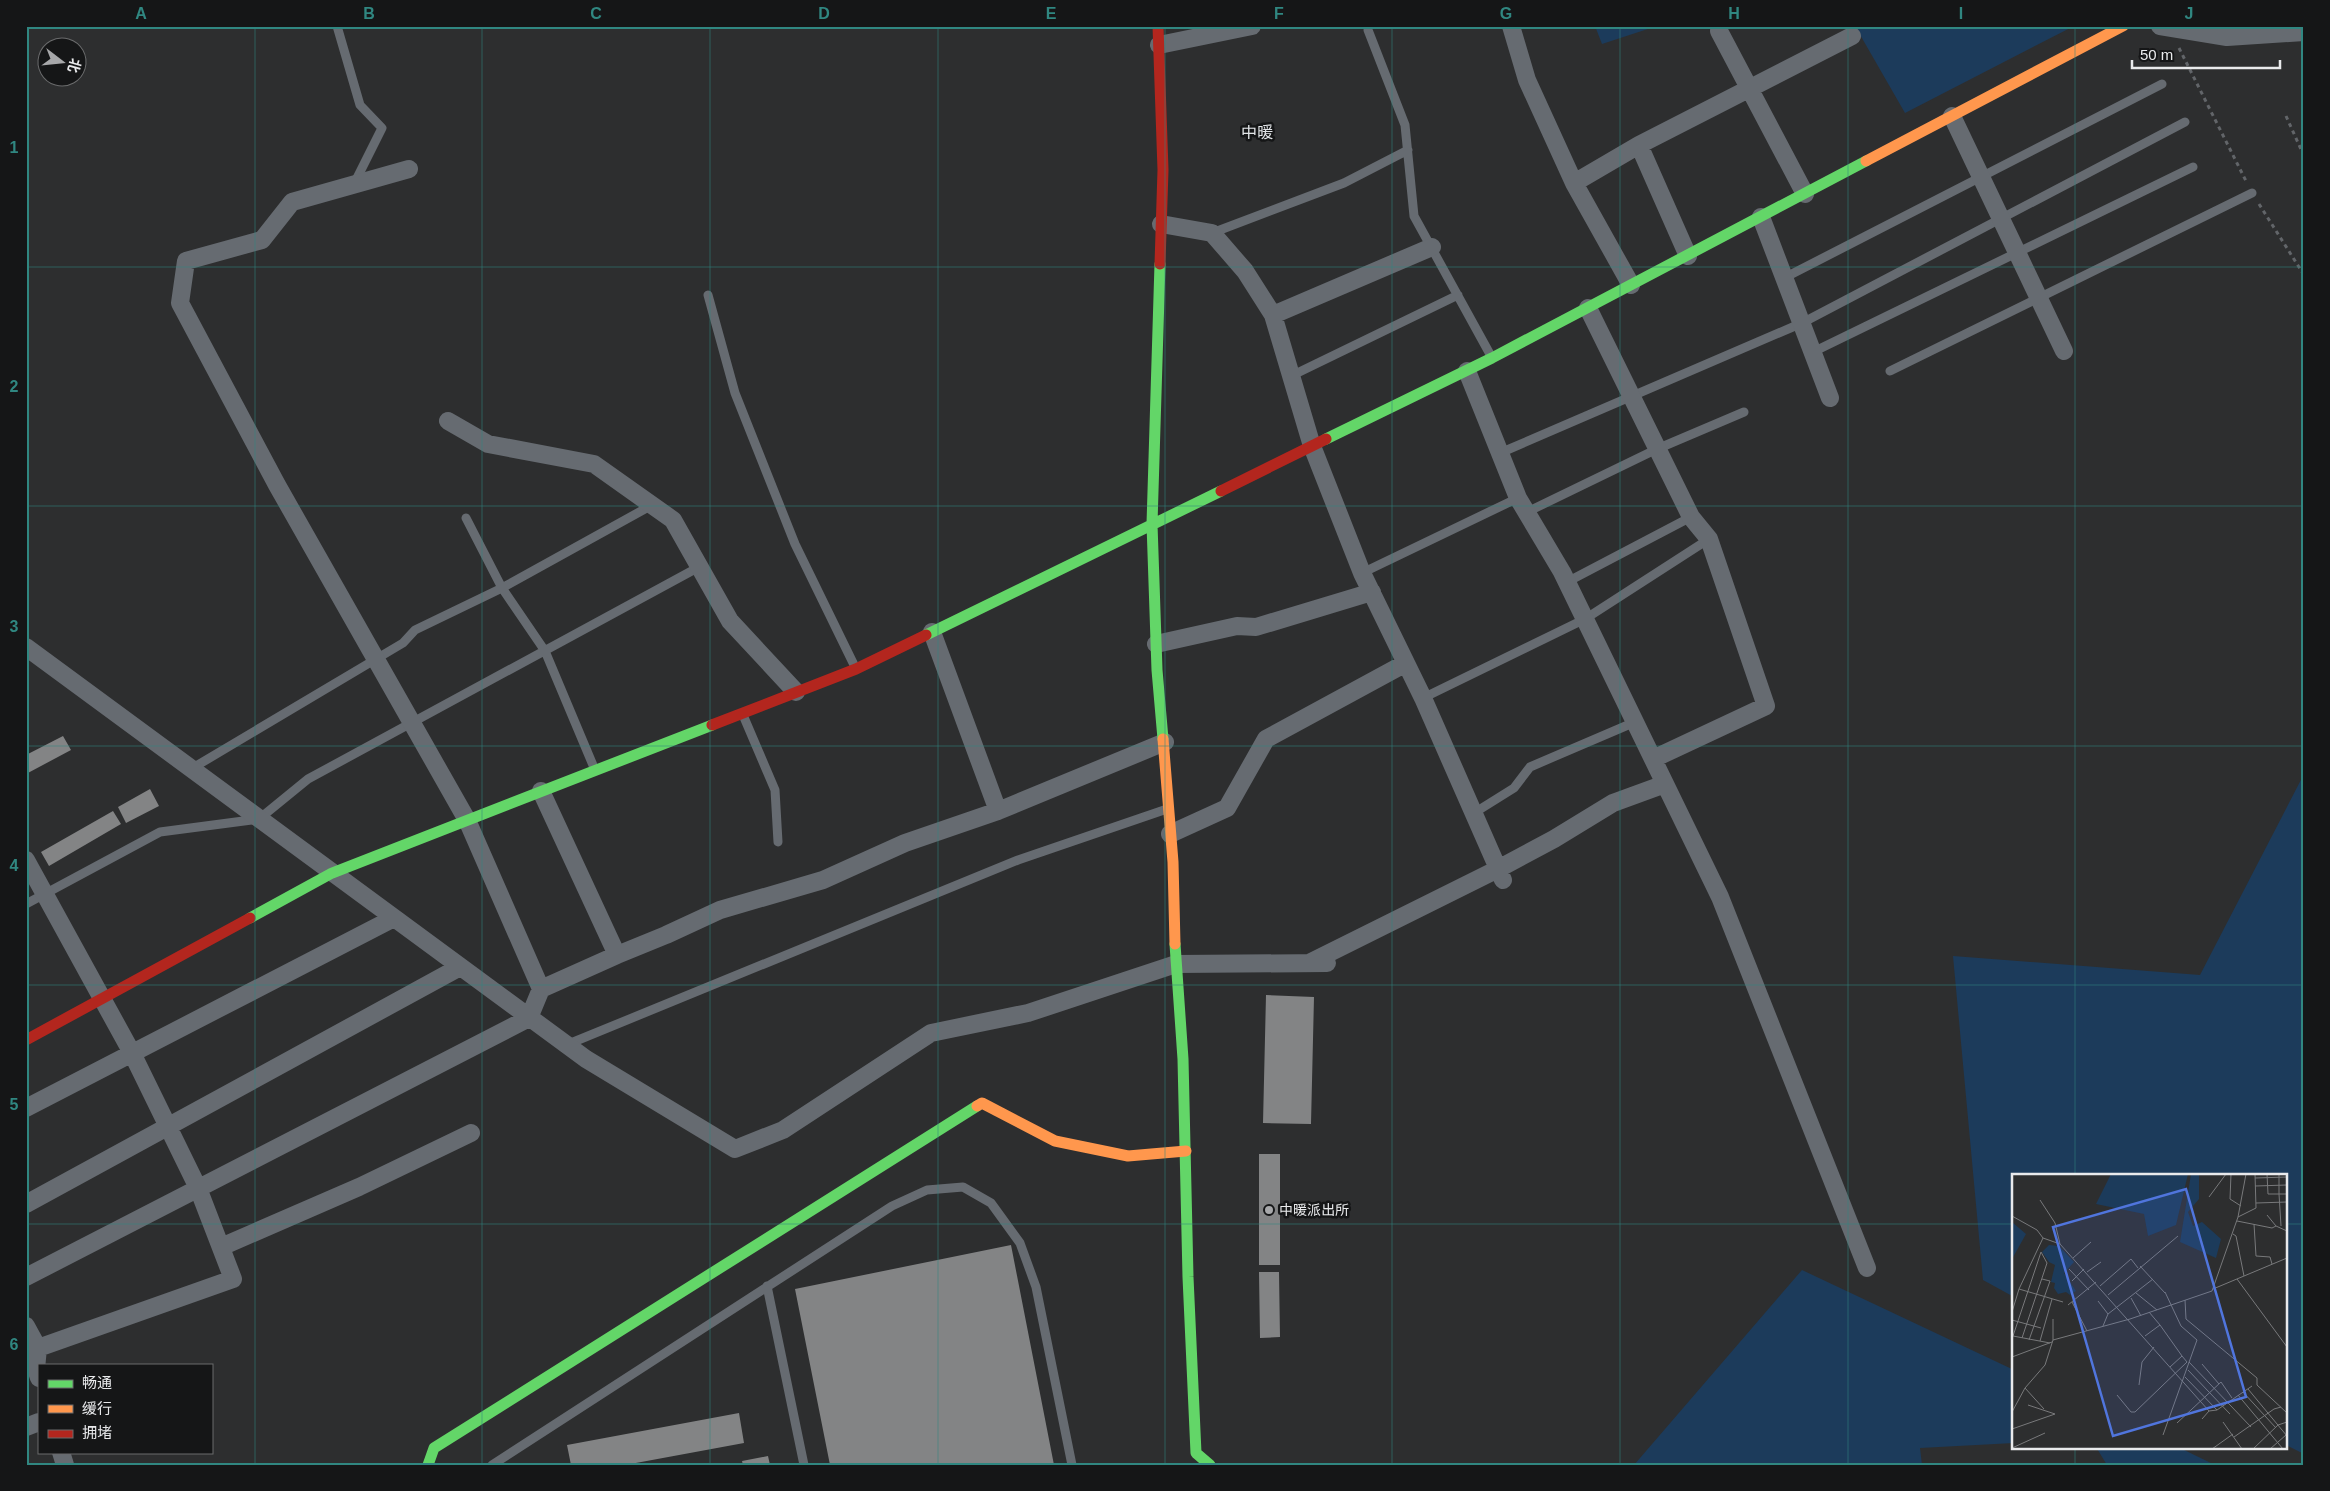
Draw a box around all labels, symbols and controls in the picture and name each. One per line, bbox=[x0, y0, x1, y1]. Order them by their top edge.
text: A bbox=[135, 5, 147, 22]
text: B bbox=[363, 5, 375, 22]
text: C bbox=[590, 5, 602, 22]
text: D bbox=[818, 5, 830, 22]
text: E bbox=[1046, 5, 1057, 22]
text: F bbox=[1274, 5, 1284, 22]
text: G bbox=[1500, 5, 1512, 22]
text: H bbox=[1728, 5, 1740, 22]
text: I bbox=[1959, 5, 1963, 22]
text: J bbox=[2185, 5, 2193, 22]
north arrow bbox=[38, 38, 88, 88]
scale bar bbox=[2132, 38, 2280, 70]
text: 50 m bbox=[2140, 46, 2173, 63]
text: 北 bbox=[65, 57, 84, 75]
district label: 中暖 bbox=[1241, 124, 1273, 141]
text: 1 bbox=[10, 139, 19, 156]
text: 2 bbox=[10, 378, 19, 395]
text: 3 bbox=[10, 618, 19, 635]
text: 4 bbox=[10, 857, 19, 874]
text: 5 bbox=[10, 1096, 19, 1113]
inset map bbox=[2012, 1174, 2288, 1448]
place label: 中暖派出所 bbox=[1279, 1202, 1349, 1218]
marker: 中暖派出所 bbox=[1263, 1204, 1275, 1216]
text: 6 bbox=[10, 1336, 19, 1353]
legend bbox=[38, 1364, 212, 1454]
text: 畅通 bbox=[82, 1374, 112, 1391]
text: 缓行 bbox=[82, 1400, 112, 1417]
text: 拥堵 bbox=[82, 1424, 112, 1441]

